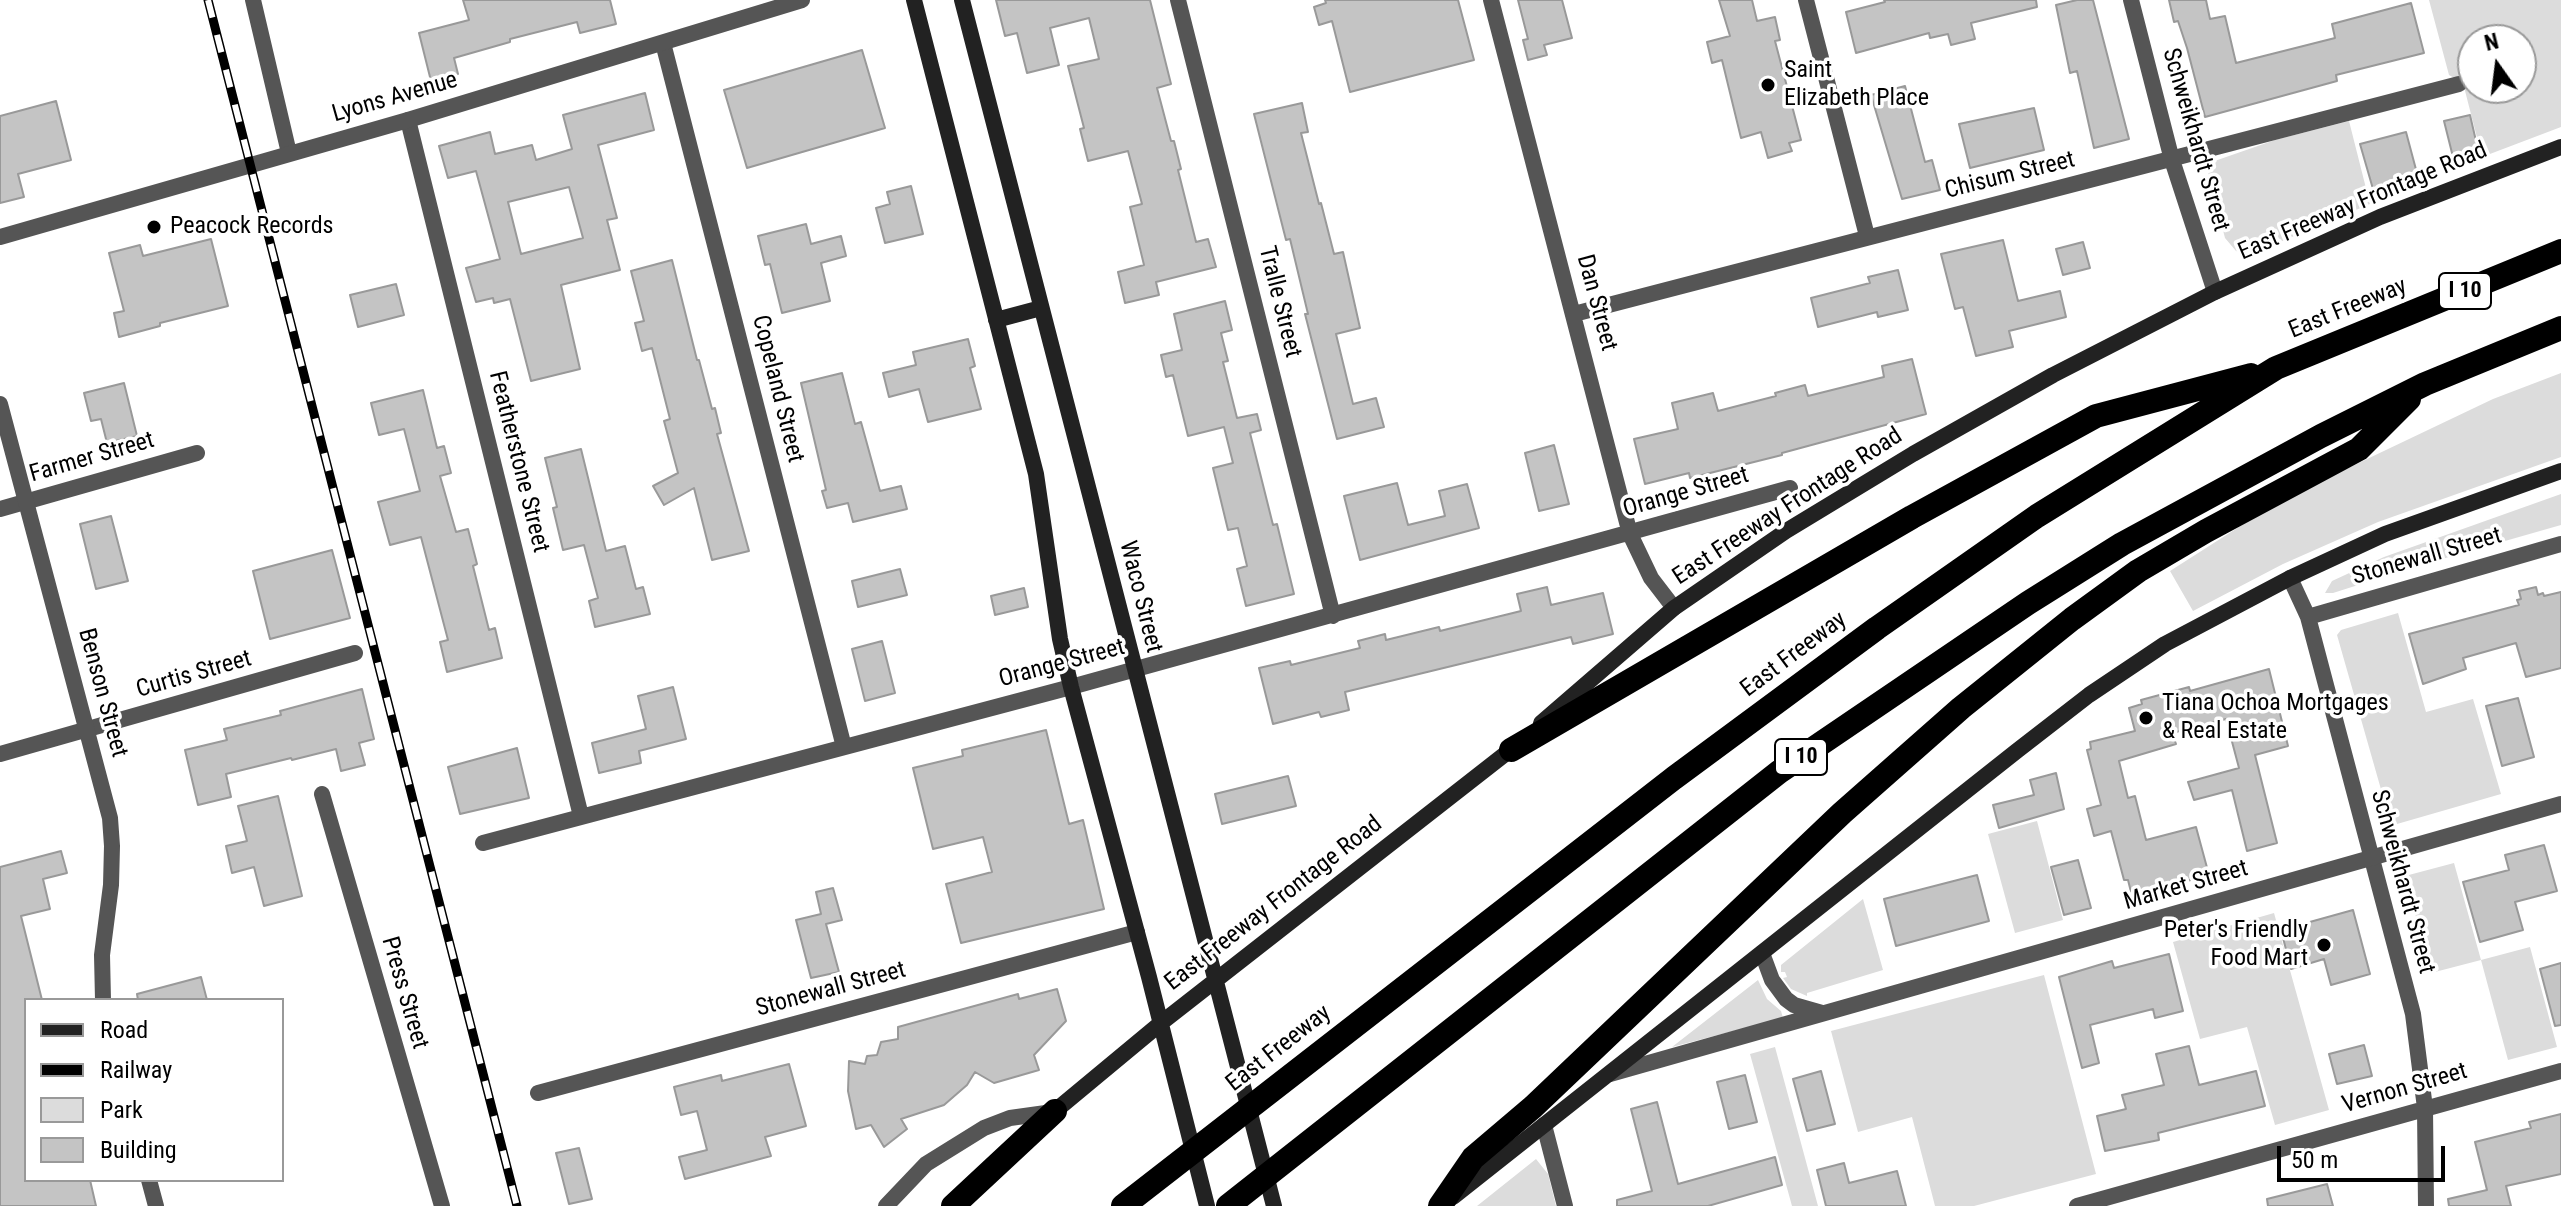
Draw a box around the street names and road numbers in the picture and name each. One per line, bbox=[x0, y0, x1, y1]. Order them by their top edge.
street label: Schweikhardt Street bbox=[2155, 45, 2235, 235]
street label: Lyons Avenue bbox=[329, 66, 461, 130]
street label: East Freeway Frontage Road bbox=[2234, 136, 2492, 268]
street label: Chisum Street bbox=[1942, 146, 2078, 206]
street label: Tralle Street bbox=[1251, 243, 1307, 361]
street label: Dan Street bbox=[1569, 252, 1623, 354]
street label: East Freeway bbox=[2285, 272, 2411, 346]
road number: I 10 bbox=[2439, 273, 2491, 309]
street label: Copeland Street bbox=[745, 312, 809, 466]
street label: Featherstone Street bbox=[482, 368, 554, 556]
street label: East Freeway Frontage Road bbox=[1668, 422, 1908, 592]
street label: Farmer Street bbox=[26, 426, 158, 490]
street label: Orange Street bbox=[1620, 461, 1752, 525]
street label: Stonewall Street bbox=[2349, 522, 2505, 592]
street label: Waco Street bbox=[1112, 538, 1168, 656]
street label: East Freeway bbox=[1736, 606, 1852, 704]
street label: Benson Street bbox=[71, 625, 133, 761]
street label: Orange Street bbox=[996, 633, 1128, 695]
street label: Curtis Street bbox=[133, 645, 255, 705]
road number: I 10 bbox=[1775, 739, 1827, 775]
street label: Schweikhardt Street bbox=[2364, 787, 2440, 977]
street label: East Freeway Frontage Road bbox=[1160, 810, 1388, 998]
street label: Market Street bbox=[2121, 855, 2251, 917]
street label: Press Street bbox=[374, 934, 434, 1052]
street label: Stonewall Street bbox=[753, 956, 909, 1024]
street label: East Freeway bbox=[1221, 999, 1337, 1099]
street label: Vernon Street bbox=[2339, 1057, 2471, 1121]

